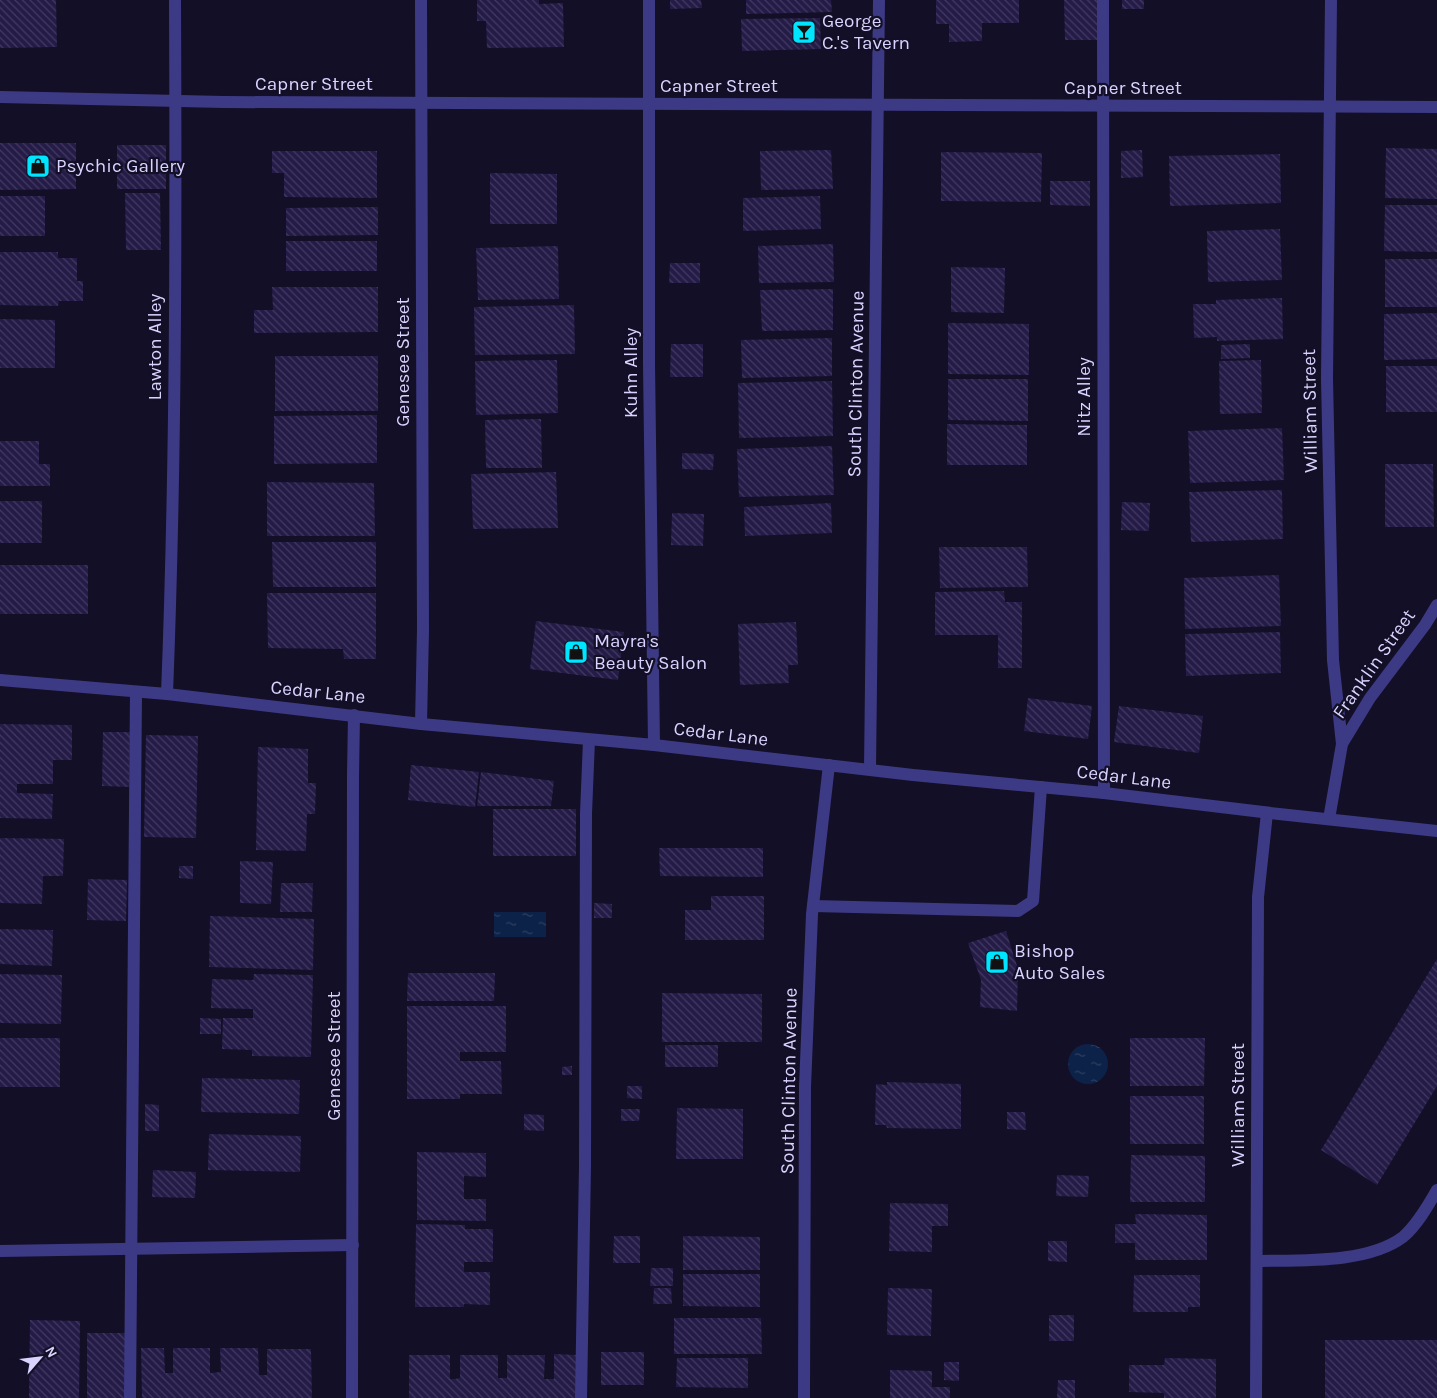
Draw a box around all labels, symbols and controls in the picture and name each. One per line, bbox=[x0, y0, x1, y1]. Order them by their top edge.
place label: George C.'s Tavern bbox=[822, 10, 910, 54]
bar icon: George C.'s Tavern bbox=[791, 19, 817, 45]
street label: Capner Street bbox=[255, 73, 373, 95]
street label: Capner Street bbox=[660, 75, 778, 97]
street label: Capner Street bbox=[1064, 77, 1182, 99]
shop icon: Psychic Gallery bbox=[25, 153, 51, 179]
place label: Psychic Gallery bbox=[56, 155, 185, 177]
street label: South Clinton Avenue bbox=[843, 291, 869, 477]
street label: Lawton Alley bbox=[144, 293, 166, 400]
street label: Genesee Street bbox=[392, 297, 414, 427]
street label: Kuhn Alley bbox=[620, 328, 642, 418]
street label: William Street bbox=[1298, 349, 1322, 473]
street label: Nitz Alley bbox=[1073, 357, 1095, 437]
street label: Franklin Street bbox=[1328, 605, 1420, 723]
place label: Mayra's Beauty Salon bbox=[594, 630, 707, 674]
shop icon: Mayra's Beauty Salon bbox=[563, 639, 589, 665]
street label: Cedar Lane bbox=[270, 676, 366, 708]
street label: Cedar Lane bbox=[672, 717, 770, 751]
street label: Cedar Lane bbox=[1075, 760, 1173, 794]
place label: Bishop Auto Sales bbox=[1014, 940, 1105, 984]
shop icon: Bishop Auto Sales bbox=[984, 949, 1010, 975]
street label: South Clinton Avenue bbox=[776, 988, 802, 1174]
street label: Genesee Street bbox=[323, 991, 345, 1121]
street label: William Street bbox=[1227, 1043, 1249, 1167]
north arrow bbox=[15, 1333, 65, 1383]
text: N bbox=[41, 1344, 61, 1361]

